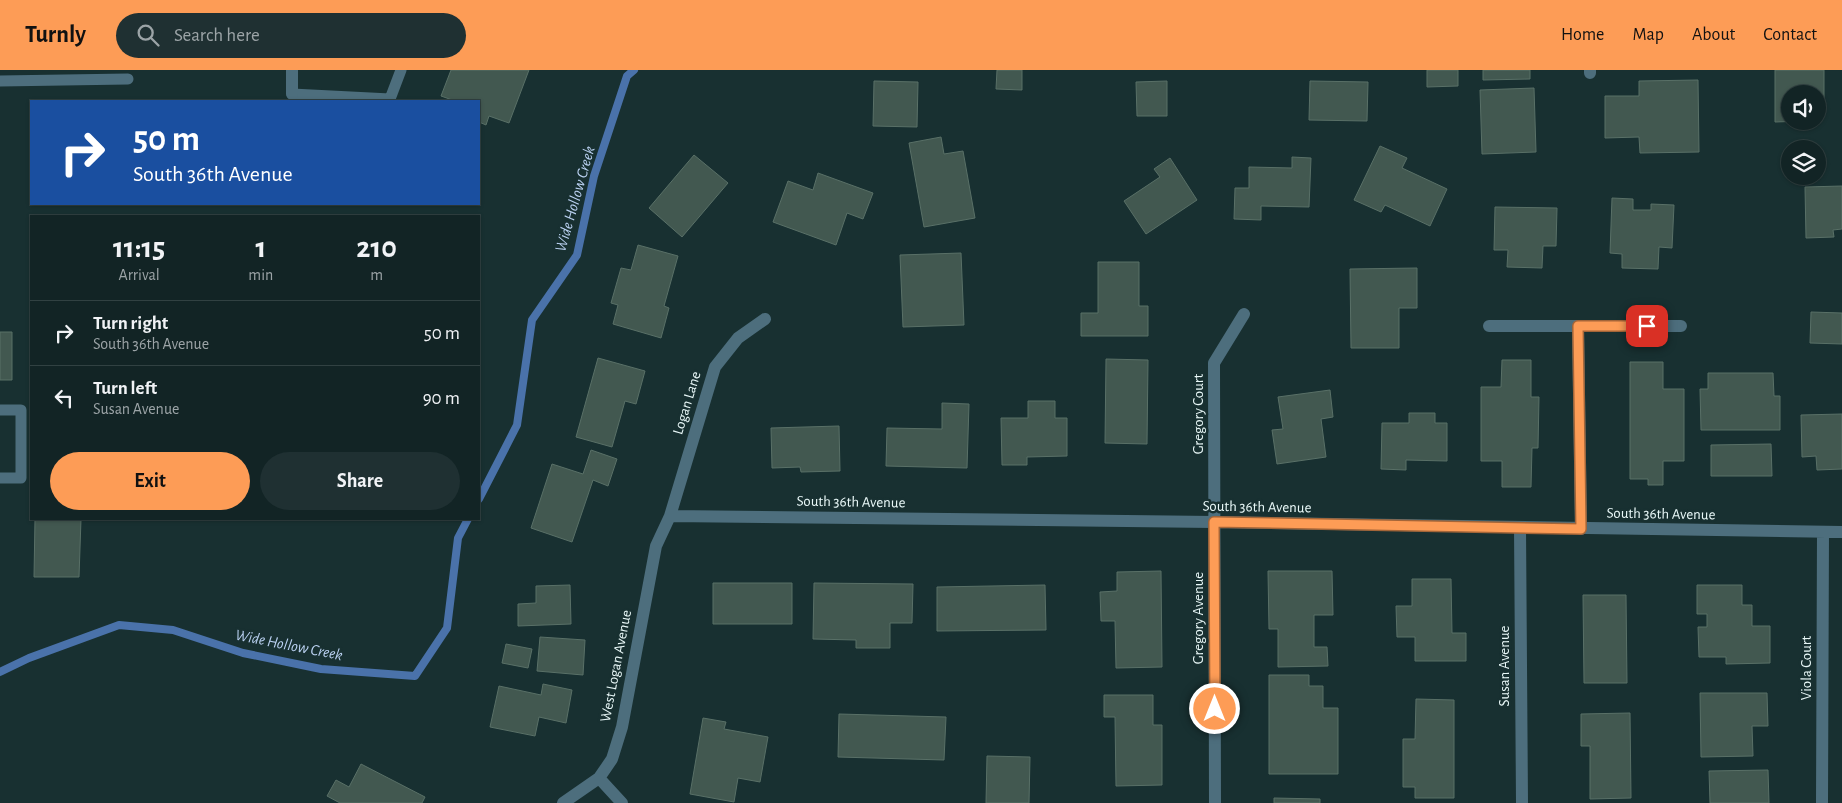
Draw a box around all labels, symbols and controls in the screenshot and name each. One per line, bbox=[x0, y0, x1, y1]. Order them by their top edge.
search box bbox=[116, 13, 466, 58]
icon: search bbox=[134, 21, 162, 49]
text: Turnly bbox=[25, 23, 86, 47]
text: Search here bbox=[174, 26, 260, 45]
text: Home bbox=[1561, 26, 1604, 44]
text: Map bbox=[1632, 26, 1664, 44]
text: About bbox=[1692, 26, 1735, 44]
text: Contact bbox=[1763, 26, 1817, 44]
map controls bbox=[1781, 85, 1826, 185]
button: sound bbox=[1781, 85, 1826, 130]
icon: right bbox=[50, 120, 115, 185]
text: 50 m bbox=[133, 122, 200, 157]
button: layers bbox=[1781, 140, 1826, 185]
water label: Wide Hollow Creek bbox=[552, 144, 598, 254]
text: South 36th Avenue bbox=[133, 163, 293, 185]
text: 11:15 bbox=[113, 233, 165, 263]
text: 1 bbox=[255, 233, 266, 263]
text: 210 bbox=[356, 233, 397, 263]
text: Arrival bbox=[119, 267, 160, 283]
text: min bbox=[248, 267, 273, 283]
text: m bbox=[370, 267, 383, 283]
pin bbox=[1626, 305, 1668, 347]
icon: arrive bbox=[1633, 312, 1661, 340]
text: Turn right bbox=[93, 314, 168, 333]
icon: right bbox=[50, 319, 78, 347]
text: 50 m bbox=[424, 324, 460, 343]
text: South 36th Avenue bbox=[93, 336, 209, 352]
street label: Logan Lane bbox=[670, 370, 704, 436]
street label: Gregory Court bbox=[1191, 373, 1206, 454]
text: Turn left bbox=[93, 379, 157, 398]
icon: left bbox=[50, 384, 78, 412]
text: 90 m bbox=[423, 389, 460, 408]
text: Susan Avenue bbox=[93, 401, 179, 417]
button: Exit bbox=[50, 452, 250, 510]
button: Share bbox=[260, 452, 460, 510]
street label: South 36th Avenue bbox=[796, 494, 906, 510]
street label: South 36th Avenue bbox=[1202, 499, 1312, 515]
street label: South 36th Avenue bbox=[1606, 506, 1716, 522]
street label: Gregory Avenue bbox=[1191, 572, 1206, 664]
street label: West Logan Avenue bbox=[598, 609, 634, 723]
street label: Susan Avenue bbox=[1497, 625, 1512, 707]
water label: Wide Hollow Creek bbox=[234, 627, 344, 663]
street label: Viola Court bbox=[1799, 636, 1814, 700]
position arrow bbox=[1188, 682, 1240, 734]

